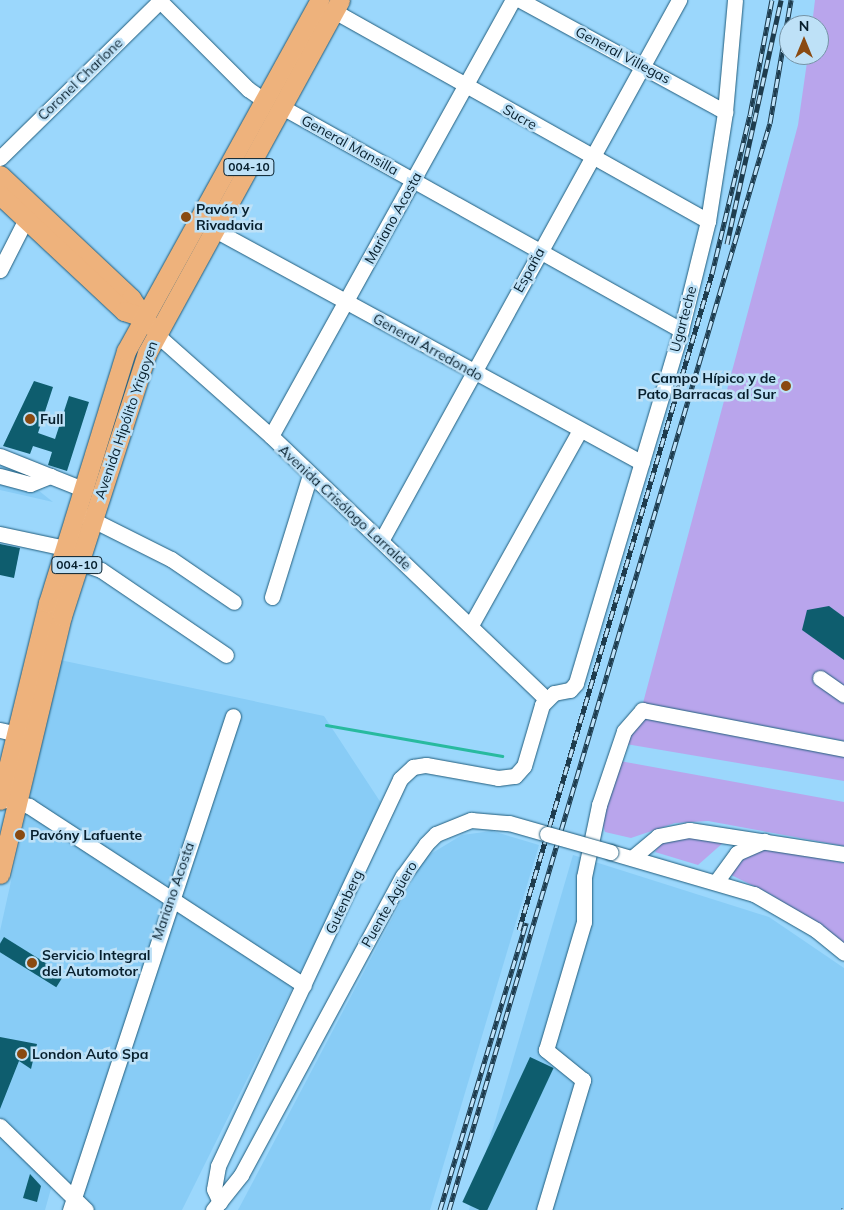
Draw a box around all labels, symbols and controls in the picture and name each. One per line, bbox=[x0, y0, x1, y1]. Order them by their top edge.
north arrow bbox=[779, 15, 829, 65]
text: N bbox=[799, 17, 809, 35]
street label: General Villegas bbox=[573, 23, 673, 87]
street label: Coronel Charlone bbox=[34, 34, 126, 124]
street label: Sucre bbox=[500, 101, 540, 133]
street label: General Mansilla bbox=[299, 111, 401, 179]
road number: 004-10 bbox=[223, 158, 275, 176]
street label: Mariano Acosta bbox=[361, 169, 425, 267]
place label: Pavón y Rivadavia bbox=[196, 201, 263, 233]
marker: Pavón y Rivadavia bbox=[180, 211, 192, 223]
street label: España bbox=[510, 245, 548, 295]
street label: Ugarteche bbox=[666, 284, 700, 354]
street label: General Arredondo bbox=[370, 310, 486, 384]
street label: Avenida Hipólito Yrigoyen bbox=[91, 339, 161, 501]
place label: Campo Hípico y de Pato Barracas al Sur bbox=[637, 370, 776, 402]
marker: Campo Hípico y de Pato Barracas al Sur bbox=[780, 380, 792, 392]
place label: Full bbox=[40, 411, 63, 427]
marker: Full bbox=[24, 413, 36, 425]
street label: Avenida Crisólogo Larralde bbox=[275, 441, 415, 573]
road number: 004-10 bbox=[51, 556, 103, 574]
place label: Pavóny Lafuente bbox=[30, 827, 142, 843]
marker: Pavóny Lafuente bbox=[14, 829, 26, 841]
street label: Mariano Acosta bbox=[148, 840, 198, 942]
street label: Puente Agüero bbox=[358, 858, 420, 950]
street label: Gutenberg bbox=[322, 867, 366, 937]
place label: Servicio Integral del Automotor bbox=[42, 947, 151, 980]
marker: Servicio Integral del Automotor bbox=[26, 957, 38, 969]
place label: London Auto Spa bbox=[32, 1046, 148, 1062]
marker: London Auto Spa bbox=[16, 1048, 28, 1060]

